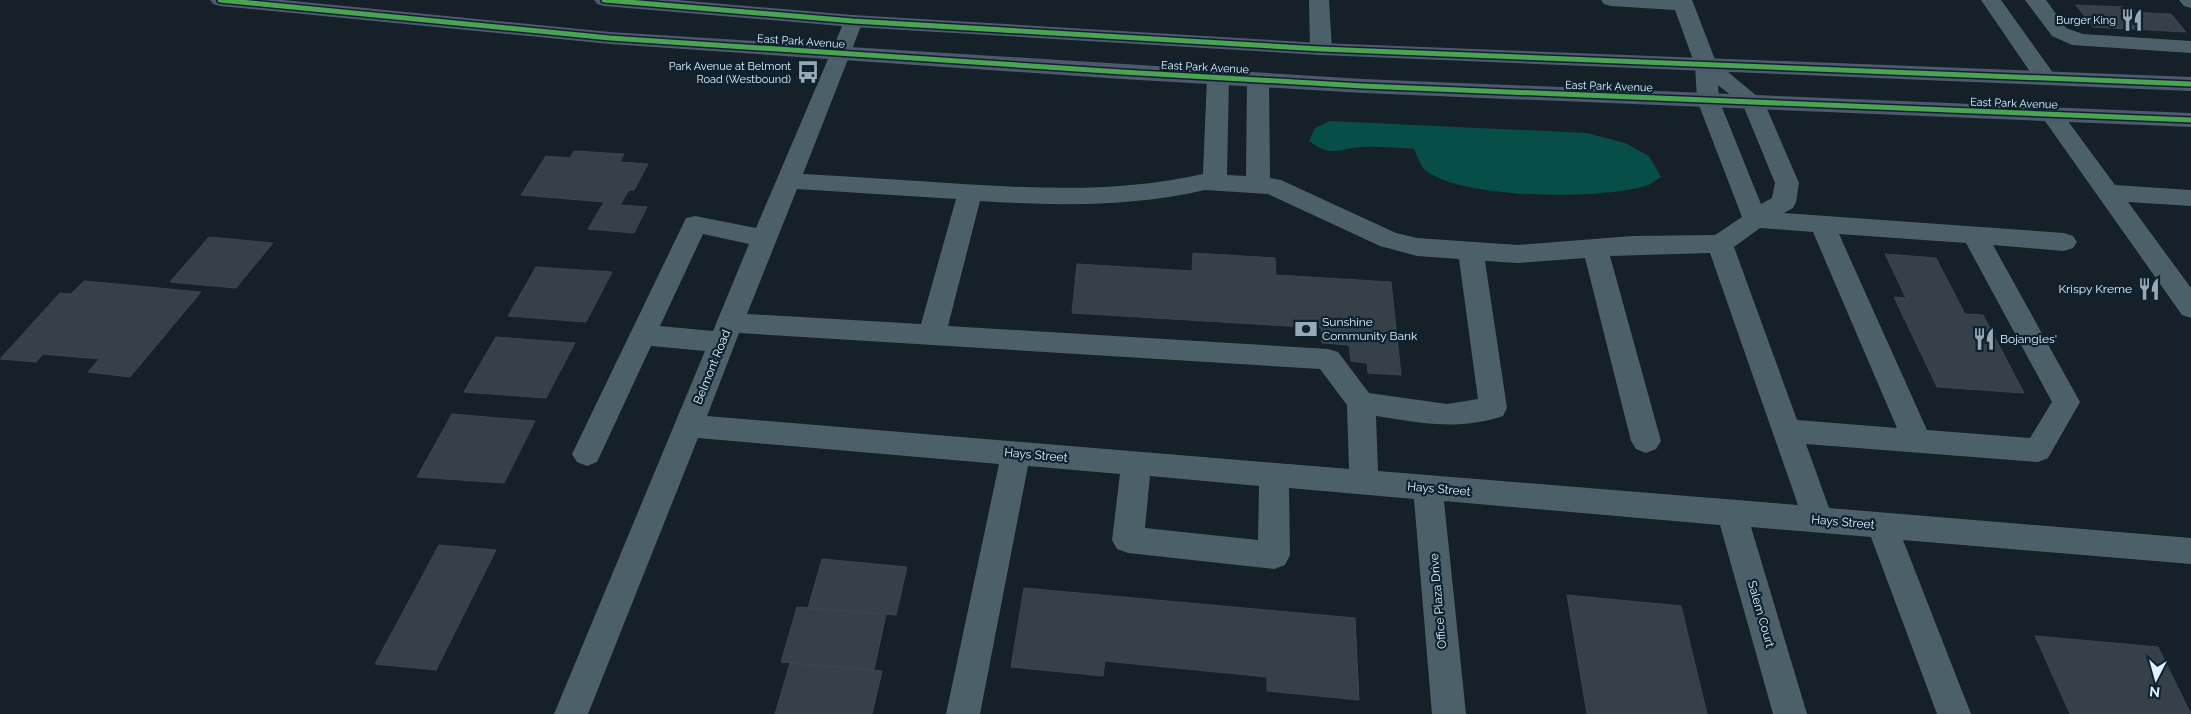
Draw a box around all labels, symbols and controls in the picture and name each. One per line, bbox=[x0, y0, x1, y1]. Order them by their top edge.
restaurant icon: Burger King bbox=[2119, 7, 2145, 33]
place label: Burger King bbox=[2056, 14, 2116, 27]
street label: East Park Avenue bbox=[757, 32, 846, 51]
bus stop icon: Park Avenue at Belmont Road (Westbound) bbox=[795, 59, 821, 85]
street label: East Park Avenue bbox=[1161, 59, 1250, 76]
place label: Park Avenue at Belmont Road (Westbound) bbox=[669, 60, 791, 86]
street label: East Park Avenue bbox=[1565, 78, 1654, 95]
street label: East Park Avenue bbox=[1970, 95, 2059, 112]
restaurant icon: Krispy Kreme bbox=[2136, 276, 2162, 302]
place label: Krispy Kreme bbox=[2058, 282, 2132, 296]
place label: Sunshine Community Bank bbox=[1322, 315, 1418, 343]
bank icon: Sunshine Community Bank bbox=[1293, 316, 1319, 342]
restaurant icon: Bojangles' bbox=[1971, 326, 1997, 352]
street label: Belmont Road bbox=[691, 328, 733, 406]
place label: Bojangles' bbox=[2000, 332, 2057, 346]
street label: Hays Street bbox=[1004, 445, 1068, 465]
street label: Hays Street bbox=[1407, 479, 1471, 499]
street label: Hays Street bbox=[1811, 512, 1875, 532]
street label: Office Plaza Drive bbox=[1427, 553, 1449, 649]
street label: Salem Court bbox=[1745, 579, 1777, 649]
north arrow bbox=[2131, 654, 2181, 704]
text: N bbox=[2148, 683, 2161, 700]

